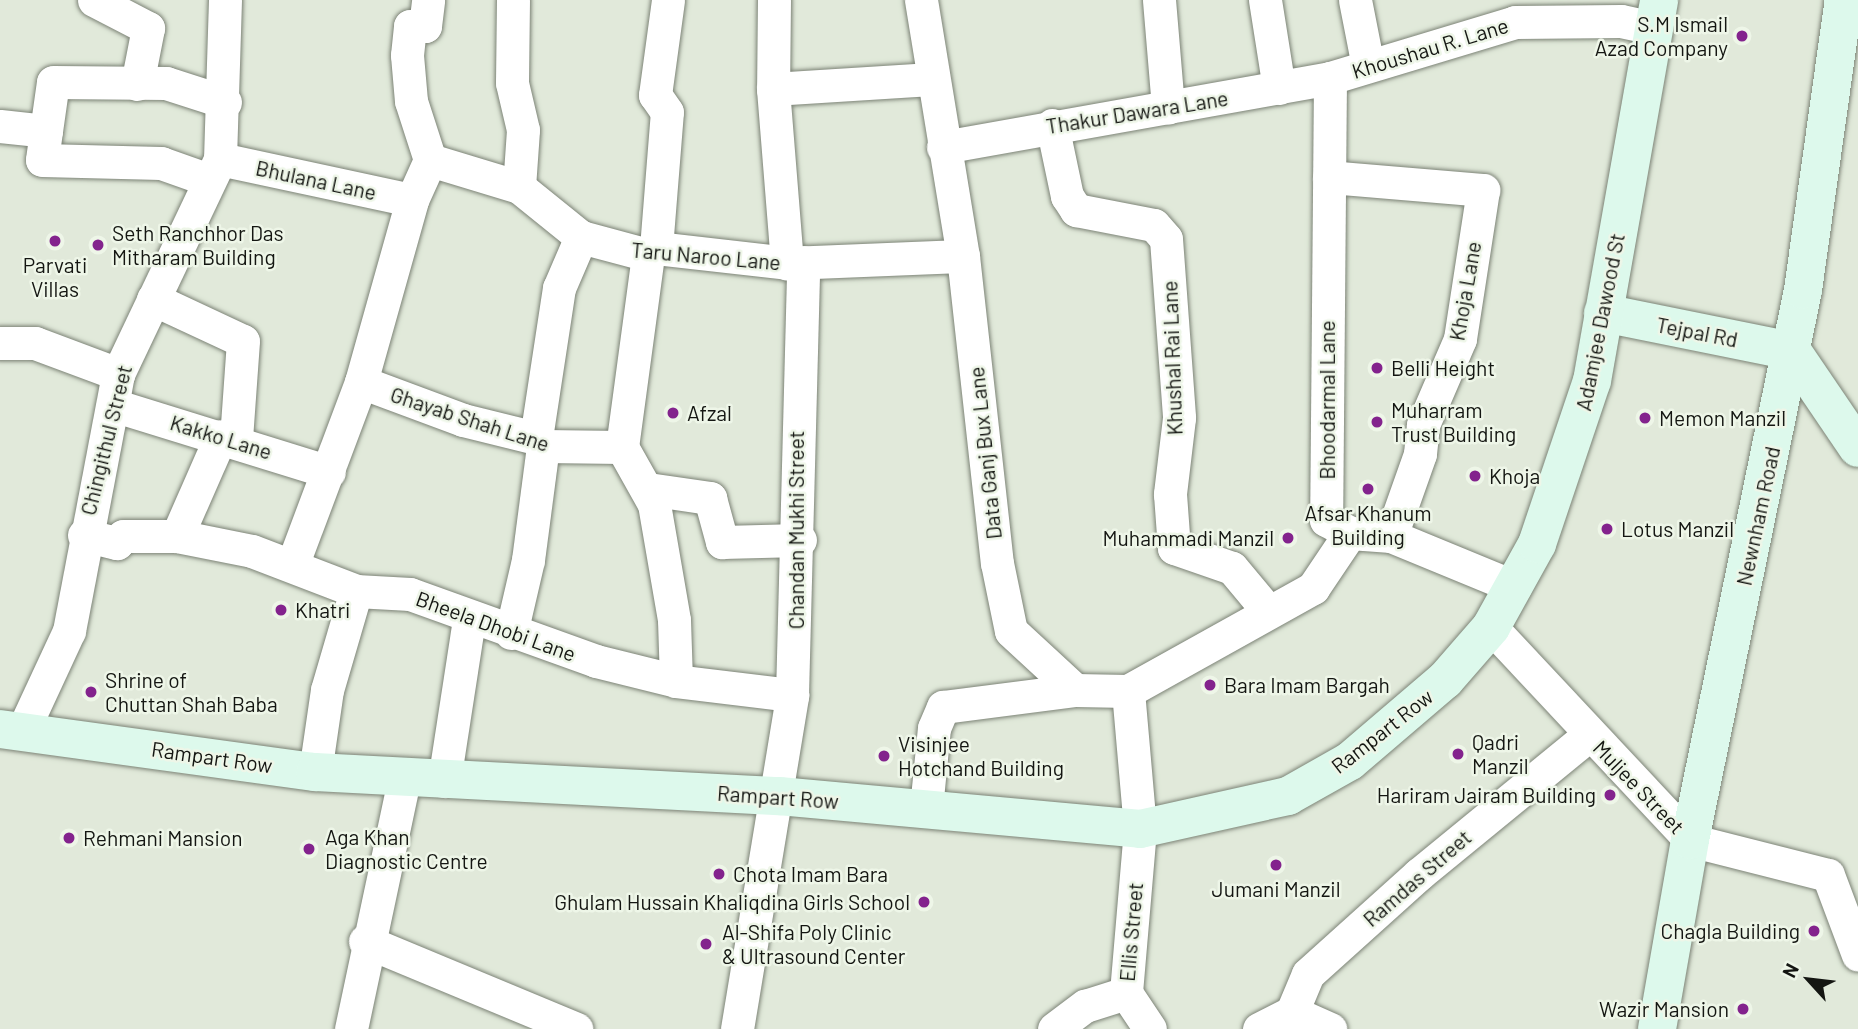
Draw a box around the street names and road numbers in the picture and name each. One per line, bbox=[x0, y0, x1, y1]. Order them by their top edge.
street label: Khoushau R. Lane bbox=[1349, 12, 1511, 84]
street label: Thakur Dawara Lane bbox=[1044, 85, 1230, 139]
street label: Bhulana Lane bbox=[253, 155, 379, 205]
street label: Adamjee Dawood St bbox=[1570, 231, 1630, 413]
street label: Taru Naroo Lane bbox=[630, 237, 782, 275]
street label: Khoja Lane bbox=[1444, 239, 1486, 343]
street label: Khushal Rai Lane bbox=[1157, 280, 1187, 436]
street label: Tejpal Rd bbox=[1654, 312, 1740, 352]
street label: Bhoodarmal Lane bbox=[1314, 320, 1340, 480]
street label: Chingithul Street bbox=[75, 362, 137, 518]
street label: Data Ganj Bux Lane bbox=[963, 365, 1007, 541]
street label: Ghayab Shah Lane bbox=[387, 381, 553, 457]
street label: Kakko Lane bbox=[167, 410, 275, 464]
street label: Chandan Mukhi Street bbox=[783, 431, 809, 629]
street label: Newnham Road bbox=[1731, 444, 1785, 588]
street label: Bheela Dhobi Lane bbox=[413, 585, 579, 667]
street label: Rampart Row bbox=[1326, 684, 1438, 778]
street label: Muljee Street bbox=[1588, 735, 1690, 839]
street label: Rampart Row bbox=[150, 736, 274, 778]
street label: Rampart Row bbox=[716, 780, 840, 814]
street label: Ramdas Street bbox=[1358, 824, 1476, 932]
street label: Ellis Street bbox=[1114, 881, 1148, 983]

